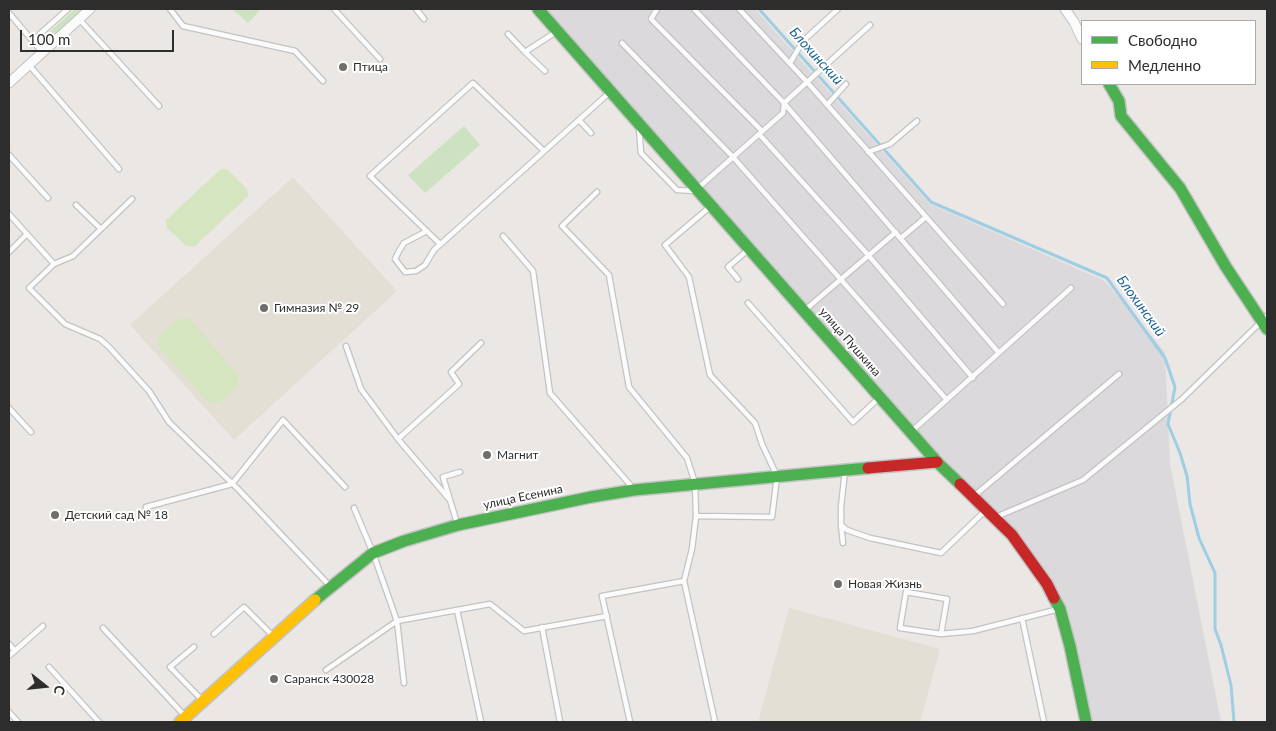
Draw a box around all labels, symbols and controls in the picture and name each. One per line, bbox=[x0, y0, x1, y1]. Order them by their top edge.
scale bar bbox=[22, 20, 176, 52]
legend bbox=[1081, 20, 1256, 85]
water label: Блохинский bbox=[786, 24, 846, 88]
text: 100 m bbox=[28, 30, 70, 48]
text: Свободно bbox=[1128, 31, 1197, 49]
text: Медленно bbox=[1128, 56, 1201, 74]
place label: Птица bbox=[353, 60, 388, 74]
marker: Птица bbox=[337, 61, 349, 73]
water label: Блохинский bbox=[1113, 272, 1169, 340]
place label: Гимназия № 29 bbox=[274, 301, 359, 315]
marker: Гимназия № 29 bbox=[258, 302, 270, 314]
street label: улица Пушкина bbox=[816, 305, 884, 379]
place label: Магнит bbox=[497, 448, 539, 462]
marker: Магнит bbox=[481, 449, 493, 461]
street label: улица Есенина bbox=[482, 482, 564, 512]
place label: Детский сад № 18 bbox=[65, 508, 168, 522]
marker: Детский сад № 18 bbox=[49, 509, 61, 521]
place label: Новая Жизнь bbox=[848, 577, 922, 591]
marker: Новая Жизнь bbox=[832, 578, 844, 590]
north arrow bbox=[20, 661, 70, 711]
place label: Саранск 430028 bbox=[284, 672, 374, 686]
marker: Саранск 430028 bbox=[268, 673, 280, 685]
text: С bbox=[50, 683, 69, 697]

